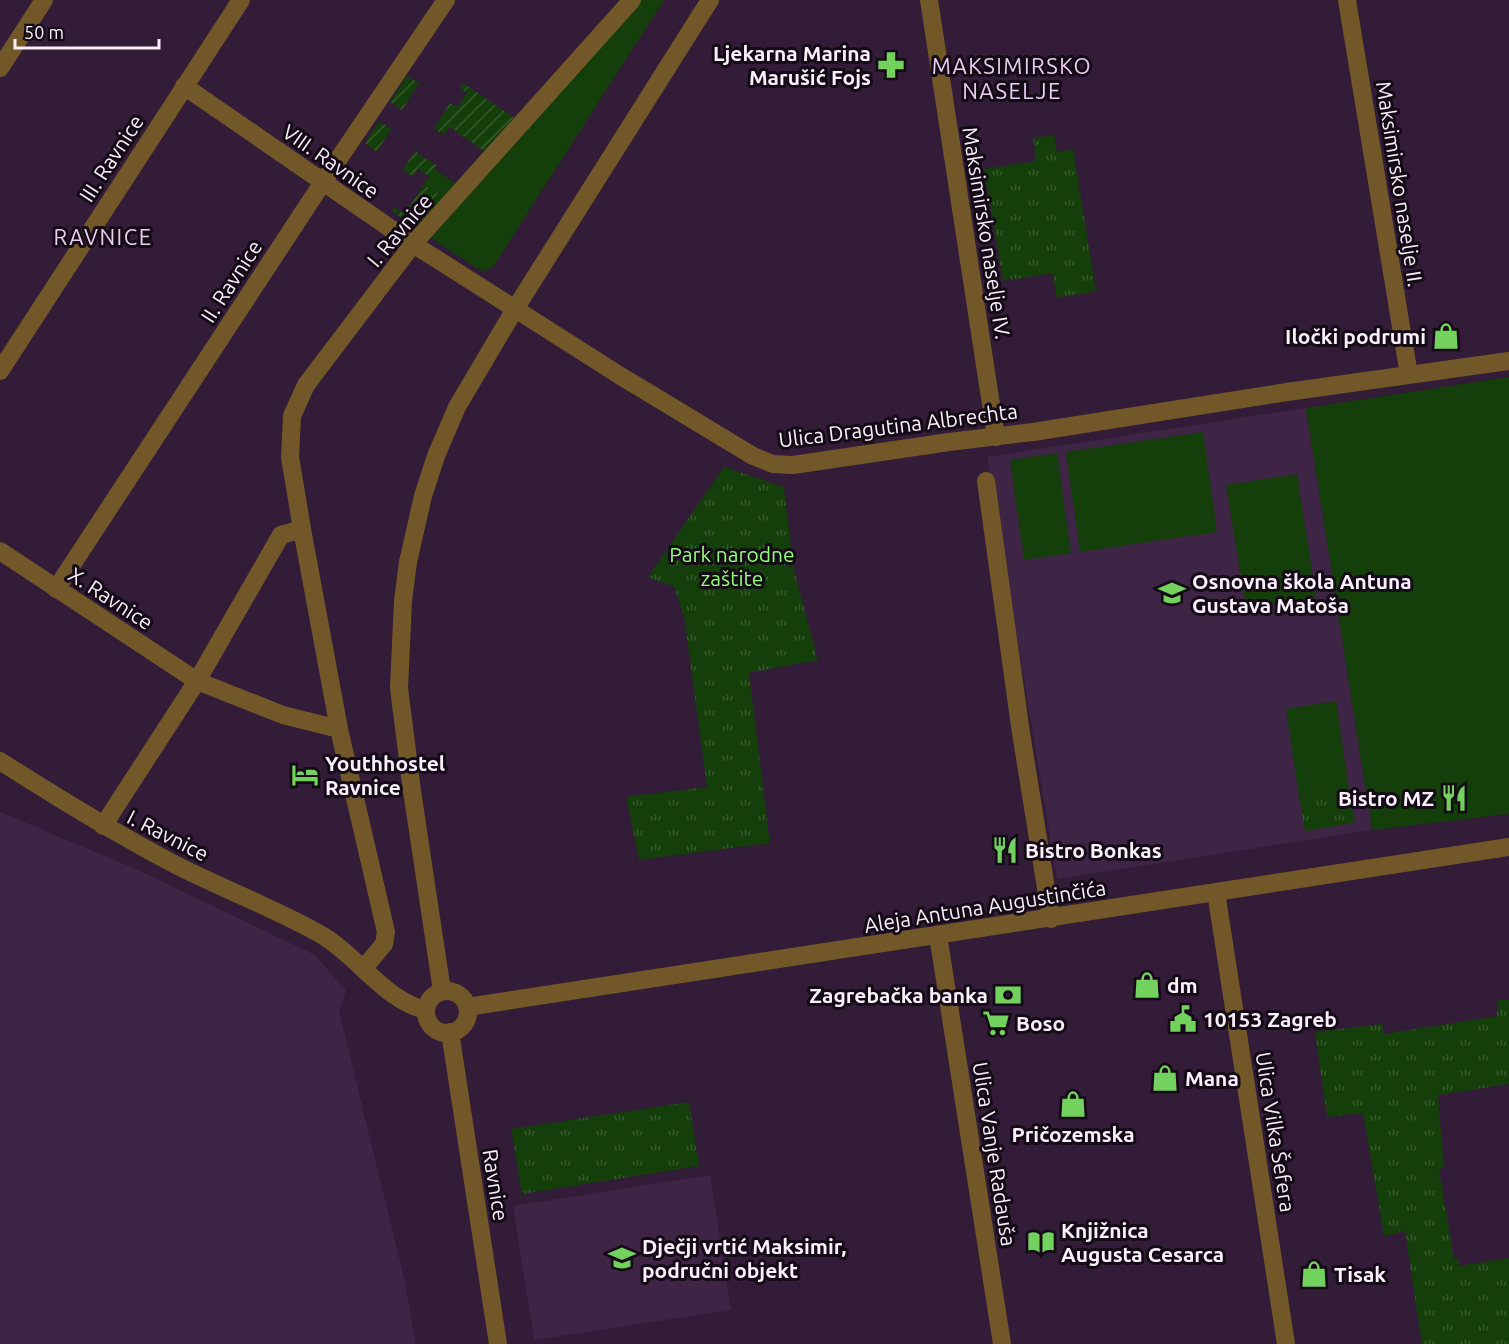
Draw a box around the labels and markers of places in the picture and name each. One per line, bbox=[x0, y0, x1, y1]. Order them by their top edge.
place label: Ljekarna Marina Marušić Fojs bbox=[713, 41, 871, 89]
pharmacy icon: Ljekarna Marina Marušić Fojs bbox=[876, 50, 906, 80]
shop icon: Iločki podrumi bbox=[1431, 321, 1461, 351]
place label: Iločki podrumi bbox=[1285, 324, 1426, 348]
place label: Osnovna škola Antuna Gustava Matoša bbox=[1192, 569, 1412, 617]
school or university icon: Osnovna škola Antuna Gustava Matoša bbox=[1157, 578, 1187, 608]
place label: Youthhostel Ravnice bbox=[325, 751, 445, 799]
hotel icon: Youthhostel Ravnice bbox=[290, 760, 320, 790]
restaurant icon: Bistro MZ bbox=[1439, 783, 1469, 813]
place label: Bistro MZ bbox=[1338, 786, 1434, 810]
restaurant icon: Bistro Bonkas bbox=[990, 835, 1020, 865]
place label: Bistro Bonkas bbox=[1025, 838, 1162, 862]
shop icon: dm bbox=[1132, 970, 1162, 1000]
place label: dm bbox=[1167, 973, 1198, 997]
bank icon: Zagrebačka banka bbox=[993, 980, 1023, 1010]
place label: Zagrebačka banka bbox=[809, 983, 988, 1007]
public building icon: 10153 Zagreb bbox=[1168, 1004, 1198, 1034]
place label: 10153 Zagreb bbox=[1203, 1007, 1337, 1031]
supermarket icon: Boso bbox=[981, 1008, 1011, 1038]
place label: Boso bbox=[1016, 1011, 1065, 1035]
shop icon: Mana bbox=[1150, 1063, 1180, 1093]
place label: Mana bbox=[1185, 1066, 1239, 1090]
shop icon: Pričozemska bbox=[1058, 1089, 1088, 1119]
place label: Pričozemska bbox=[1011, 1122, 1135, 1146]
place label: Knjižnica Augusta Cesarca bbox=[1061, 1218, 1224, 1266]
library icon: Knjižnica Augusta Cesarca bbox=[1026, 1227, 1056, 1257]
place label: Dječji vrtić Maksimir, područni objekt bbox=[642, 1234, 846, 1282]
school or university icon: Dječji vrtić Maksimir, područni objekt bbox=[607, 1243, 637, 1273]
shop icon: Tisak bbox=[1299, 1259, 1329, 1289]
place label: Tisak bbox=[1334, 1262, 1386, 1286]

